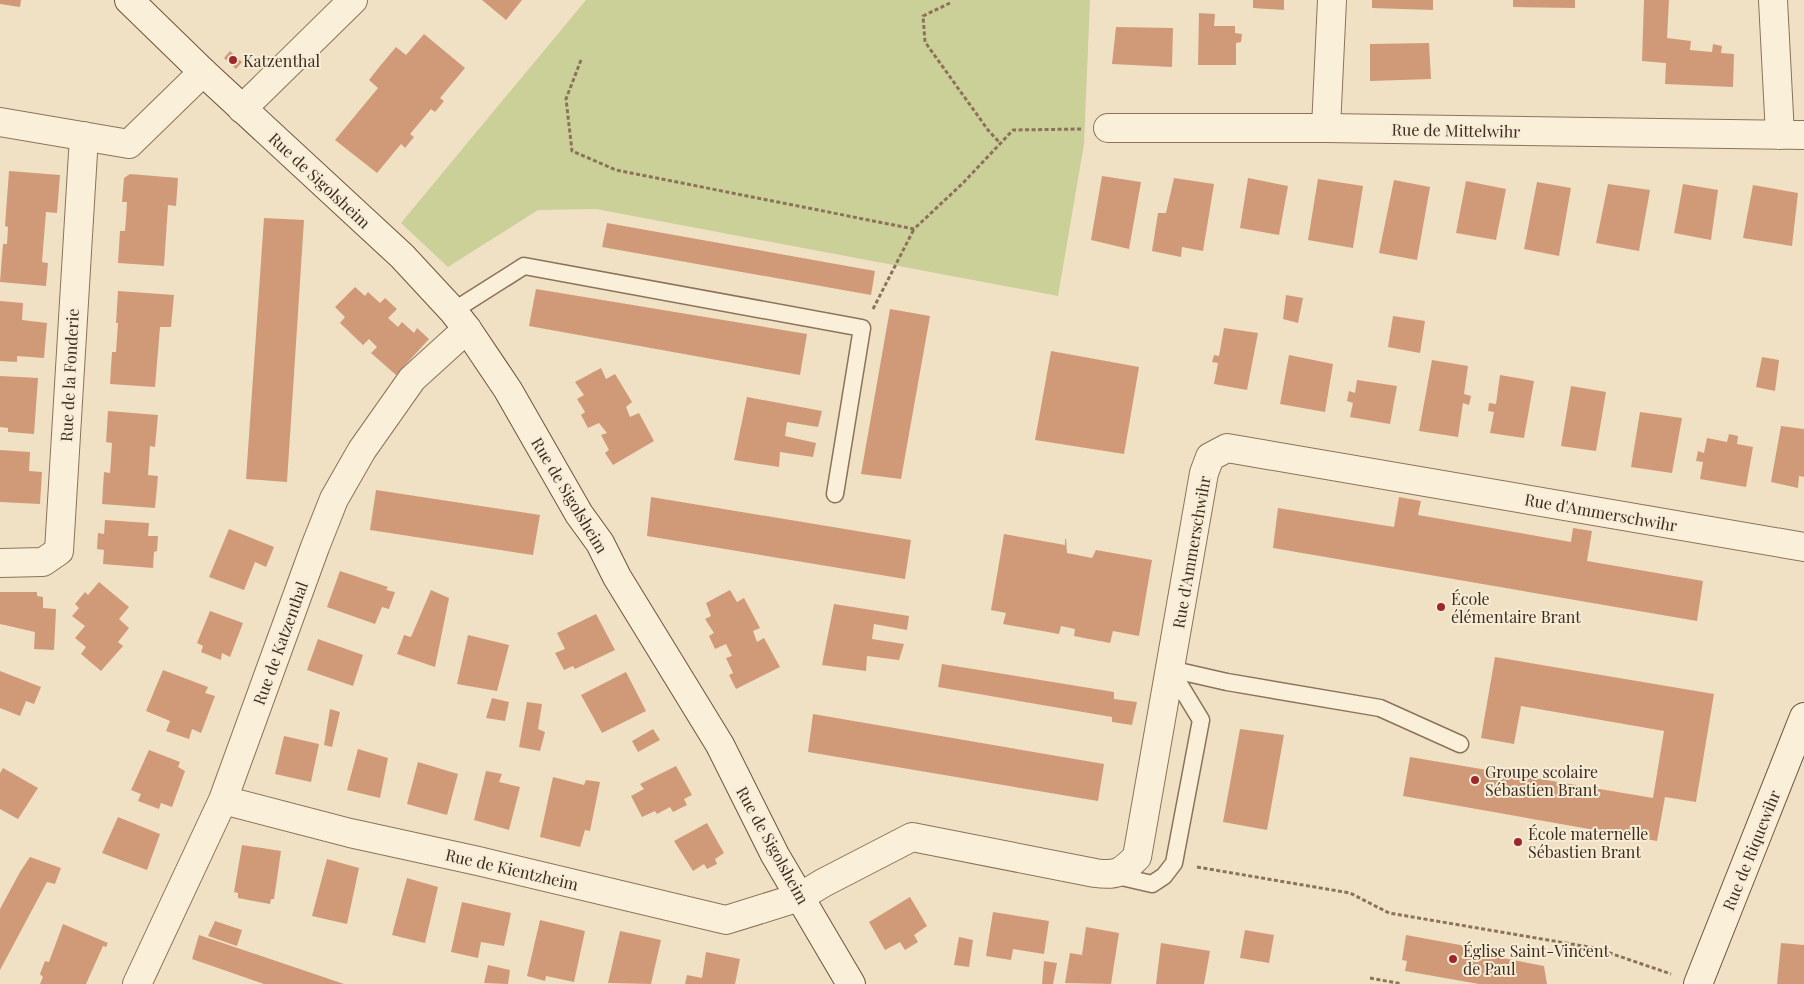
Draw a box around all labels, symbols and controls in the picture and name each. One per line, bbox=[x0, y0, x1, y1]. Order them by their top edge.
place label: Katzenthal bbox=[243, 50, 320, 71]
marker: Katzenthal bbox=[227, 54, 239, 66]
street label: Rue de Mittelwihr bbox=[1392, 118, 1520, 142]
street label: Rue de Sigolsheim bbox=[265, 127, 375, 233]
street label: Rue de la Fonderie bbox=[55, 308, 83, 442]
street label: Rue de Sigolsheim bbox=[527, 433, 613, 557]
street label: Rue d'Ammerschwihr bbox=[1167, 474, 1215, 630]
street label: Rue d'Ammerschwihr bbox=[1523, 488, 1679, 536]
street label: Rue de Katzenthal bbox=[248, 578, 312, 708]
place label: École élémentaire Brant bbox=[1451, 588, 1581, 627]
marker: École élémentaire Brant bbox=[1435, 601, 1447, 613]
place label: Groupe scolaire Sébastien Brant bbox=[1485, 761, 1598, 800]
marker: Groupe scolaire Sébastien Brant bbox=[1469, 774, 1481, 786]
street label: Rue de Sigolsheim bbox=[732, 782, 814, 908]
street label: Rue de Riquewihr bbox=[1717, 787, 1785, 913]
place label: École maternelle Sébastien Brant bbox=[1528, 823, 1648, 862]
marker: École maternelle Sébastien Brant bbox=[1512, 836, 1524, 848]
street label: Rue de Kientzheim bbox=[444, 844, 580, 894]
place label: Église Saint-Vincent de Paul bbox=[1463, 940, 1609, 979]
marker: Église Saint-Vincent de Paul bbox=[1447, 953, 1459, 965]

